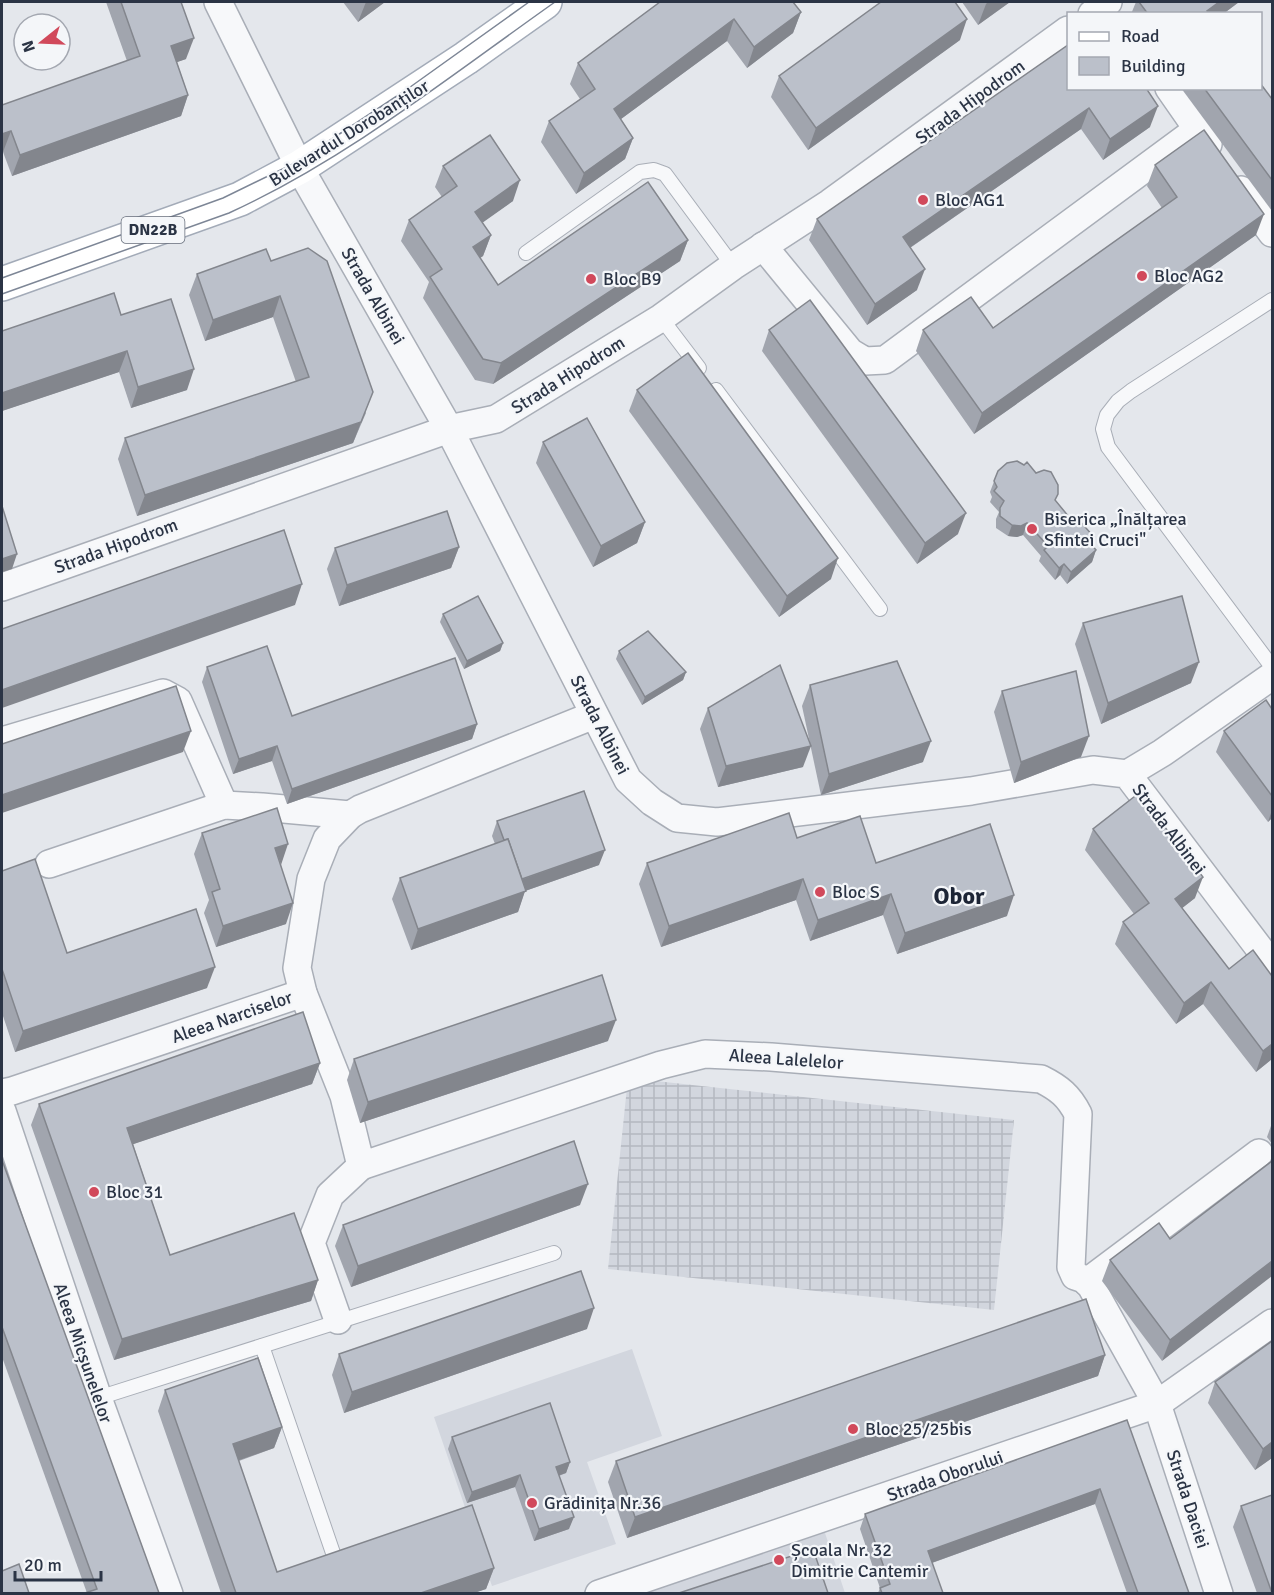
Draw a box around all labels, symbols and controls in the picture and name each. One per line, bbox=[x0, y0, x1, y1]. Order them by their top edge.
north arrow bbox=[12, 12, 72, 72]
legend bbox=[1067, 12, 1262, 90]
text: Road bbox=[1121, 25, 1160, 47]
text: N bbox=[17, 38, 40, 55]
street label: Strada Hipodrom bbox=[911, 55, 1029, 149]
text: Building bbox=[1121, 55, 1185, 77]
street label: Bulevardul Dorobanților bbox=[265, 75, 433, 191]
place label: Bloc AG1 bbox=[935, 189, 1005, 211]
marker: Bloc AG1 bbox=[916, 193, 930, 207]
road number: DN22B bbox=[122, 217, 184, 243]
street label: Strada Albinei bbox=[336, 243, 410, 349]
place label: Bloc AG2 bbox=[1154, 265, 1224, 287]
place label: Bloc B9 bbox=[603, 268, 661, 290]
marker: Bloc AG2 bbox=[1135, 269, 1149, 283]
marker: Bloc B9 bbox=[584, 272, 598, 286]
street label: Strada Hipodrom bbox=[507, 331, 629, 419]
place label: Biserica „Înălțarea Sfintei Cruci" bbox=[1044, 508, 1187, 551]
street label: Strada Hipodrom bbox=[51, 513, 181, 579]
marker: Biserica „Înălțarea Sfintei Cruci" bbox=[1025, 522, 1039, 536]
street label: Strada Albinei bbox=[566, 672, 634, 778]
street label: Strada Albinei bbox=[1128, 779, 1210, 879]
place label: Bloc S bbox=[832, 881, 880, 903]
district label: Obor bbox=[934, 881, 985, 911]
marker: Bloc S bbox=[813, 885, 827, 899]
street label: Aleea Narciselor bbox=[169, 986, 296, 1048]
street label: Aleea Lalelelor bbox=[728, 1044, 844, 1074]
place label: Bloc 31 bbox=[106, 1181, 163, 1203]
marker: Bloc 31 bbox=[87, 1185, 101, 1199]
street label: Aleea Micșunelelor bbox=[49, 1280, 117, 1426]
place label: Bloc 25/25bis bbox=[865, 1418, 972, 1440]
marker: Bloc 25/25bis bbox=[846, 1422, 860, 1436]
street label: Strada Oborului bbox=[884, 1446, 1006, 1506]
street label: Strada Daciei bbox=[1162, 1447, 1214, 1551]
place label: Grădinița Nr.36 bbox=[544, 1492, 661, 1514]
marker: Grădinița Nr.36 bbox=[525, 1496, 539, 1510]
place label: Școala Nr. 32 Dimitrie Cantemir bbox=[791, 1539, 929, 1582]
scale bar bbox=[15, 1544, 100, 1582]
marker: Școala Nr. 32 Dimitrie Cantemir bbox=[772, 1553, 786, 1567]
text: 20 m bbox=[24, 1554, 62, 1576]

